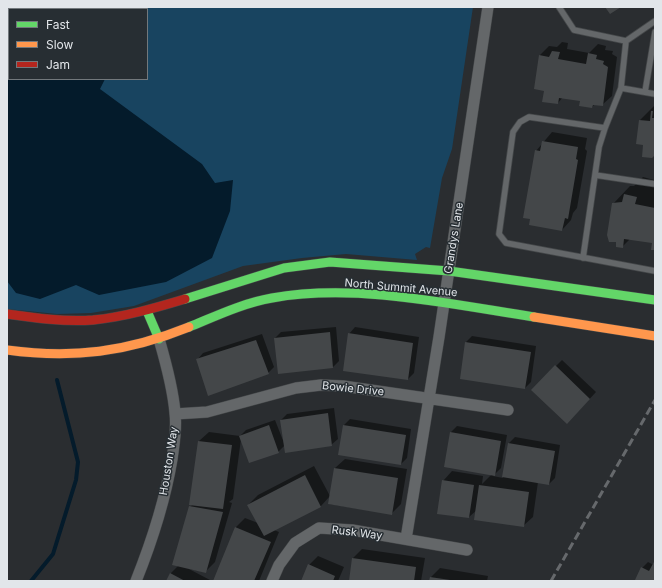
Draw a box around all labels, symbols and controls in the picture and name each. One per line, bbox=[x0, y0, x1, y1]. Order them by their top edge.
legend bbox=[8, 8, 148, 80]
text: Fast bbox=[46, 17, 70, 32]
text: Slow bbox=[46, 37, 73, 52]
text: Jam bbox=[46, 57, 70, 72]
street label: Grandys Lane bbox=[442, 201, 466, 275]
street label: North Summit Avenue bbox=[344, 276, 458, 300]
street label: Bowie Drive bbox=[321, 379, 385, 399]
street label: Houston Way bbox=[157, 426, 181, 496]
street label: Rusk Way bbox=[331, 523, 383, 543]

